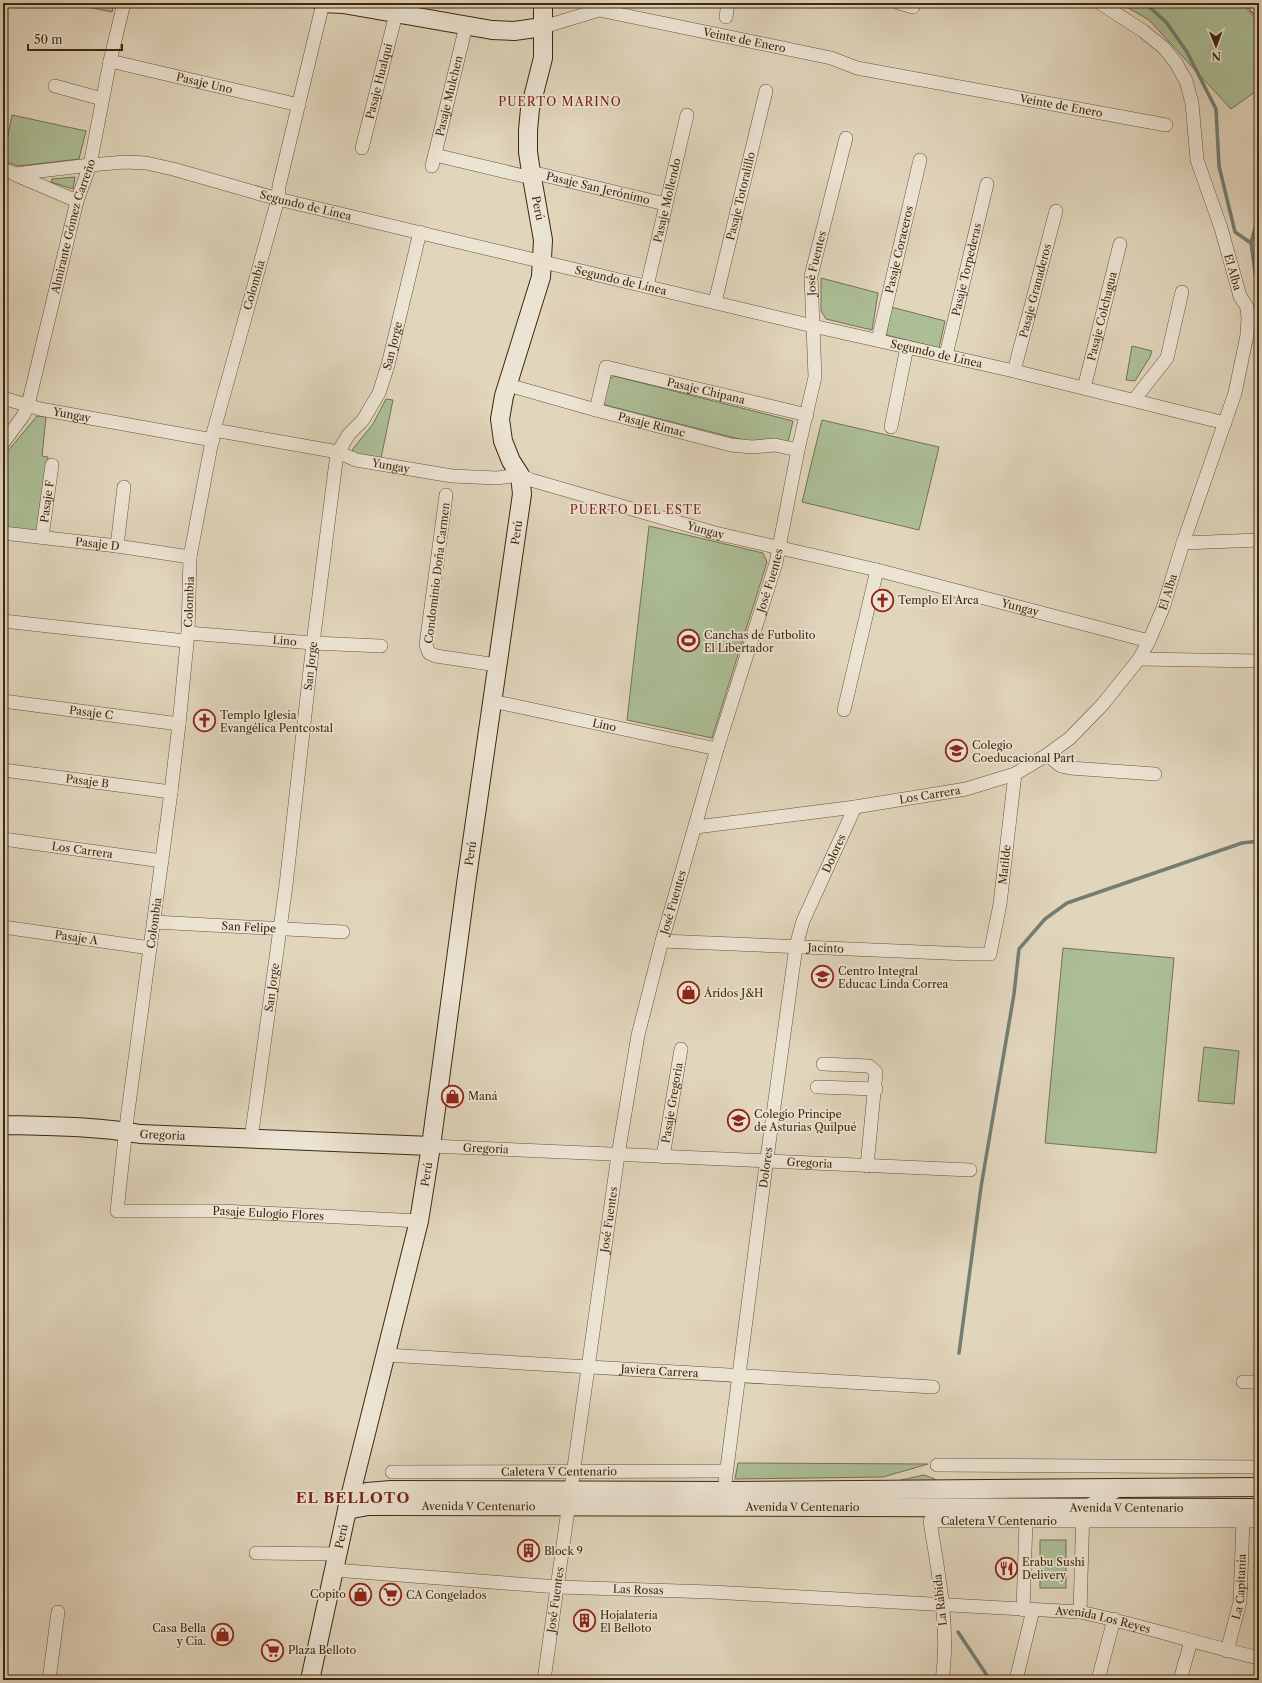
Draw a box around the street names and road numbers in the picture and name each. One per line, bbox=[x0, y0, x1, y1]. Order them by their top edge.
street label: Veinte de Enero bbox=[701, 25, 787, 56]
street label: Pasaje Hualqui bbox=[363, 41, 395, 120]
street label: Pasaje Mulchen bbox=[432, 54, 466, 138]
street label: Pasaje Uno bbox=[175, 70, 234, 96]
street label: Veinte de Enero bbox=[1018, 91, 1104, 120]
street label: Pasaje Totoralillo bbox=[723, 150, 758, 242]
street label: Pasaje Mollendo bbox=[650, 156, 684, 244]
street label: Almirante Gómez Carreño bbox=[48, 158, 98, 296]
street label: Pasaje San Jerónimo bbox=[545, 169, 652, 207]
street label: Segundo de Línea bbox=[258, 187, 353, 223]
street label: Perú bbox=[529, 195, 547, 222]
street label: Pasaje Coraceros bbox=[882, 204, 916, 295]
street label: Pasaje Torpederas bbox=[949, 221, 984, 317]
street label: José Fuentes bbox=[804, 229, 829, 298]
street label: Pasaje Granaderos bbox=[1016, 242, 1054, 339]
street label: El Alba bbox=[1221, 252, 1245, 292]
street label: Colombia bbox=[240, 258, 268, 312]
street label: Segundo de Línea bbox=[574, 263, 668, 298]
street label: Pasaje Colchagua bbox=[1084, 270, 1120, 362]
street label: San Jorge bbox=[380, 320, 405, 372]
street label: Segundo de Línea bbox=[889, 337, 984, 371]
street label: Pasaje Chipana bbox=[666, 375, 747, 407]
street label: Yungay bbox=[51, 404, 93, 425]
street label: Pasaje Rimac bbox=[617, 409, 687, 440]
street label: Yungay bbox=[370, 456, 412, 476]
street label: Pasaje F bbox=[37, 479, 57, 524]
street label: Condominio Doña Carmen bbox=[421, 501, 453, 644]
street label: Yungay bbox=[684, 518, 726, 542]
street label: Perú bbox=[508, 519, 525, 546]
street label: Pasaje D bbox=[74, 534, 120, 553]
street label: José Fuentes bbox=[753, 547, 786, 616]
street label: El Alba bbox=[1156, 572, 1180, 612]
street label: Colombia bbox=[181, 576, 197, 628]
street label: Yungay bbox=[999, 596, 1041, 619]
street label: Lino bbox=[272, 633, 298, 649]
street label: San Jorge bbox=[301, 641, 320, 691]
street label: Pasaje C bbox=[68, 703, 114, 722]
street label: Lino bbox=[591, 716, 618, 734]
street label: Pasaje B bbox=[65, 771, 110, 791]
street label: Los Carrera bbox=[898, 783, 962, 807]
street label: Dolores bbox=[819, 832, 849, 875]
street label: Los Carrera bbox=[51, 839, 114, 861]
street label: Perú bbox=[462, 840, 479, 866]
street label: Matilde bbox=[995, 844, 1014, 885]
street label: José Fuentes bbox=[657, 868, 689, 938]
street label: Colombia bbox=[143, 896, 165, 949]
street label: San Felipe bbox=[221, 919, 277, 935]
street label: Pasaje A bbox=[54, 927, 100, 948]
street label: Jacinto bbox=[805, 940, 844, 956]
street label: San Jorge bbox=[262, 962, 282, 1013]
street label: Pasaje Gregoria bbox=[658, 1061, 686, 1144]
street label: Gregoria bbox=[139, 1127, 186, 1143]
street label: Gregoria bbox=[463, 1140, 509, 1156]
street label: Dolores bbox=[756, 1146, 775, 1189]
street label: Gregoria bbox=[786, 1155, 833, 1171]
street label: Perú bbox=[418, 1161, 435, 1188]
street label: José Fuentes bbox=[597, 1186, 620, 1255]
street label: Pasaje Eulogio Flores bbox=[213, 1204, 325, 1223]
street label: Javiera Carrera bbox=[618, 1362, 699, 1380]
street label: Caletera V Centenario bbox=[501, 1464, 617, 1479]
street label: Avenida V Centenario bbox=[421, 1499, 536, 1513]
street label: Avenida V Centenario bbox=[745, 1500, 860, 1514]
street label: Avenida V Centenario bbox=[1069, 1501, 1184, 1515]
street label: Caletera V Centenario bbox=[941, 1514, 1057, 1528]
street label: Perú bbox=[332, 1523, 351, 1550]
street label: La Capitanía bbox=[1229, 1553, 1249, 1621]
street label: José Fuentes bbox=[543, 1566, 567, 1636]
street label: La Rábida bbox=[930, 1573, 950, 1627]
street label: Las Rosas bbox=[613, 1582, 664, 1597]
street label: Avenida Los Reyes bbox=[1054, 1604, 1152, 1636]

